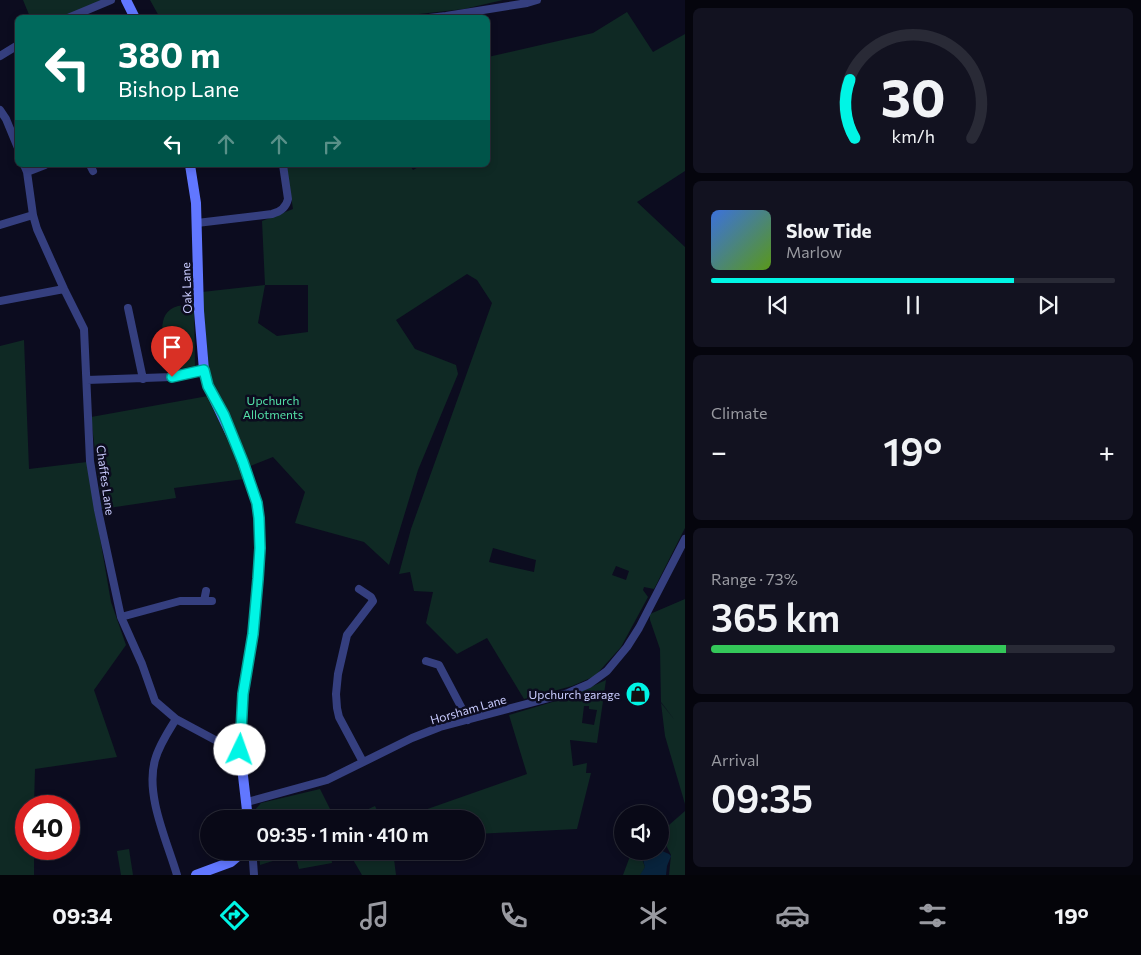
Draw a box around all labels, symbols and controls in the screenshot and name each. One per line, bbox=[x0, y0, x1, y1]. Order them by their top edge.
text: 380 m bbox=[118, 32, 221, 75]
icon: left bbox=[35, 35, 100, 100]
text: 30 bbox=[881, 64, 945, 128]
text: Bishop Lane bbox=[118, 75, 239, 102]
text: km/h bbox=[891, 125, 935, 147]
icon: left bbox=[159, 130, 187, 158]
icon: ahead bbox=[212, 130, 240, 158]
icon: ahead bbox=[265, 130, 293, 158]
icon: right bbox=[318, 130, 346, 158]
text: Slow Tide bbox=[786, 219, 872, 242]
text: Marlow bbox=[786, 242, 842, 261]
street label: Oak Lane bbox=[178, 262, 194, 314]
icon: previous bbox=[764, 291, 792, 319]
icon: pause bbox=[899, 291, 927, 319]
icon: next bbox=[1034, 291, 1062, 319]
pin bbox=[151, 326, 193, 377]
icon: arrive bbox=[158, 333, 186, 361]
park label: Upchurch Allotments bbox=[243, 393, 303, 421]
text: Climate bbox=[711, 403, 767, 422]
text: 19° bbox=[883, 427, 942, 474]
text: − bbox=[711, 434, 727, 468]
text: + bbox=[1099, 434, 1115, 468]
street label: Chaffes Lane bbox=[94, 444, 118, 516]
text: Range · 73% bbox=[711, 569, 798, 588]
text: 365 km bbox=[711, 593, 840, 640]
shop icon: Upchurch garage bbox=[625, 681, 651, 707]
place label: Upchurch garage bbox=[529, 687, 620, 701]
street label: Horsham Lane bbox=[428, 691, 508, 727]
position arrow bbox=[213, 723, 265, 775]
text: Arrival bbox=[711, 750, 759, 769]
text: 09:35 bbox=[711, 774, 813, 821]
speed limit sign: 40 bbox=[15, 795, 80, 860]
map controls bbox=[614, 805, 669, 860]
button: sound bbox=[614, 805, 669, 860]
text: 09:35 · 1 min · 410 m bbox=[256, 823, 429, 846]
icon: directions bbox=[217, 898, 252, 933]
icon: music bbox=[357, 898, 392, 933]
icon: phone bbox=[496, 898, 531, 933]
icon: climate bbox=[636, 898, 671, 933]
icon: car bbox=[775, 898, 810, 933]
icon: filters bbox=[915, 898, 950, 933]
text: 09:34 bbox=[52, 902, 113, 929]
text: 19° bbox=[1054, 902, 1089, 929]

